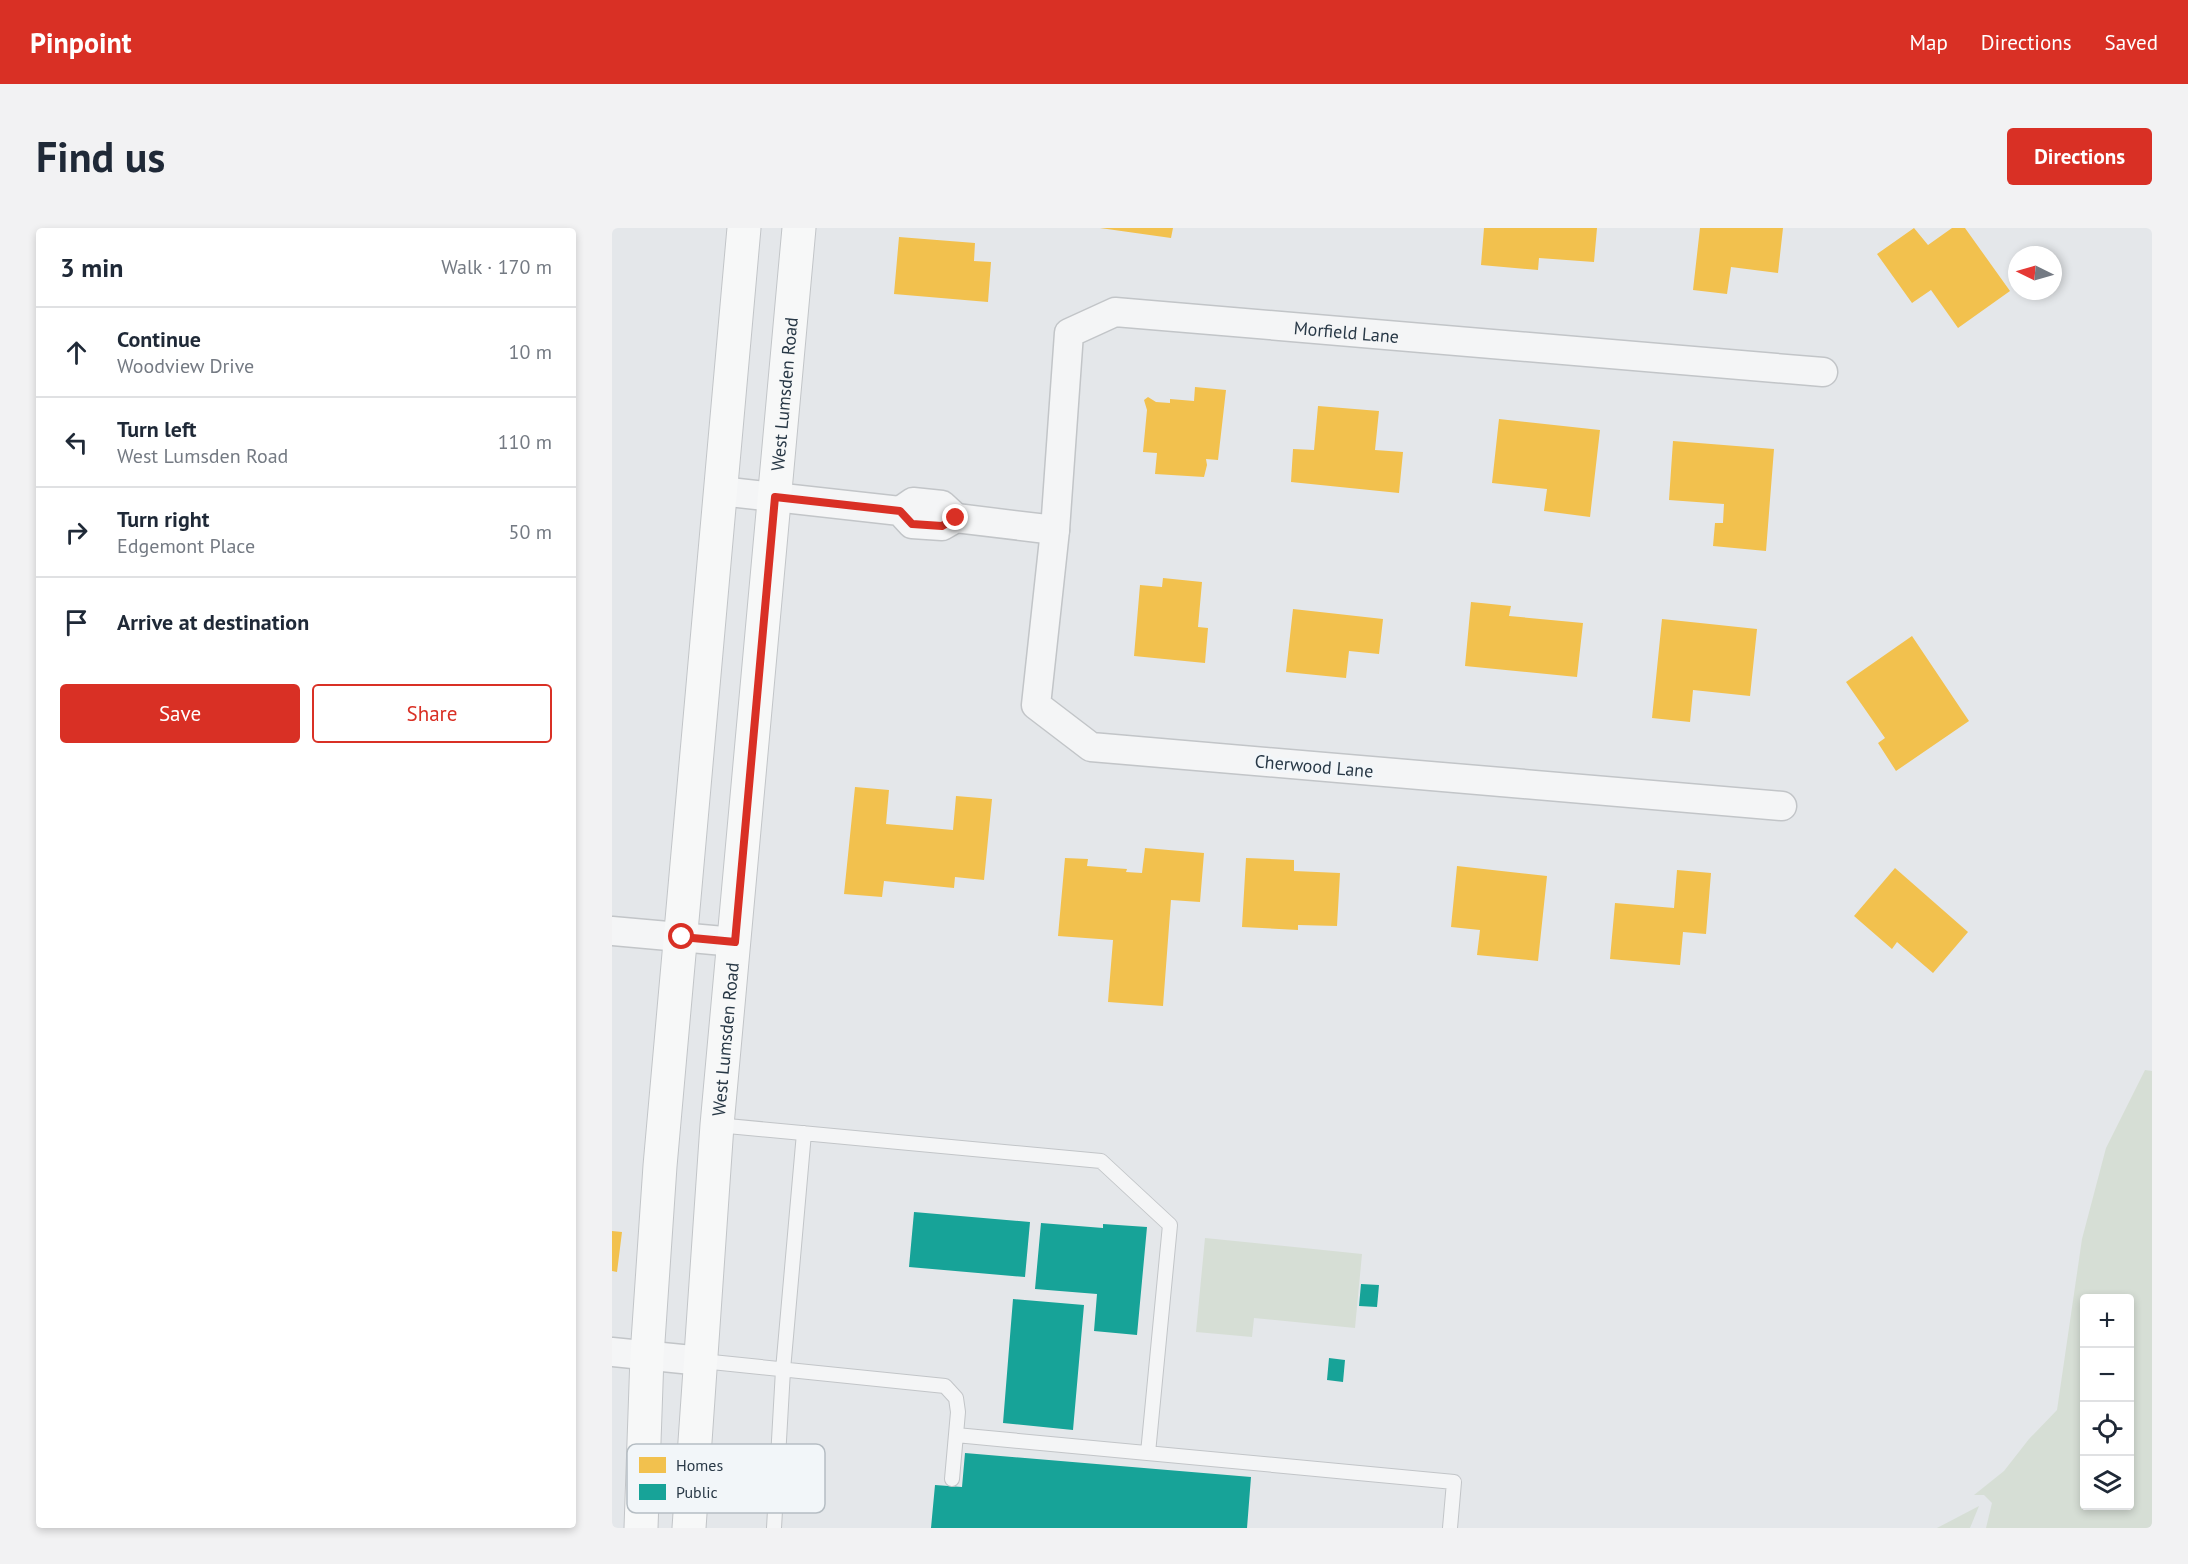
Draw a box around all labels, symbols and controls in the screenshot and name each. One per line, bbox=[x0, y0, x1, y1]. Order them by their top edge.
text: Pinpoint bbox=[30, 24, 132, 61]
text: Map bbox=[1909, 29, 1948, 56]
text: Directions bbox=[1981, 29, 2072, 56]
text: Saved bbox=[2105, 29, 2158, 56]
button: Directions bbox=[2007, 128, 2152, 185]
text: Find us bbox=[36, 129, 165, 184]
north arrow bbox=[2008, 246, 2062, 300]
text: 3 min bbox=[60, 251, 123, 284]
text: Walk · 170 m bbox=[441, 254, 552, 280]
street label: West Lumsden Road bbox=[765, 316, 802, 472]
street label: Morfield Lane bbox=[1293, 316, 1400, 348]
text: Continue bbox=[117, 325, 201, 353]
icon: ahead bbox=[60, 336, 93, 369]
text: 10 m bbox=[509, 339, 552, 365]
text: Woodview Drive bbox=[117, 353, 254, 379]
text: Turn left bbox=[117, 415, 197, 443]
icon: left bbox=[60, 426, 93, 459]
text: 110 m bbox=[498, 429, 552, 455]
text: West Lumsden Road bbox=[117, 443, 288, 469]
route end bbox=[942, 504, 968, 530]
text: Turn right bbox=[117, 505, 209, 533]
icon: right bbox=[60, 516, 93, 549]
text: 50 m bbox=[509, 519, 552, 545]
text: Edgemont Place bbox=[117, 533, 255, 559]
icon: arrive bbox=[60, 606, 93, 639]
text: Arrive at destination bbox=[117, 608, 309, 636]
button: Save bbox=[60, 684, 300, 743]
button: Share bbox=[312, 684, 552, 743]
street label: Cherwood Lane bbox=[1254, 749, 1374, 783]
route start bbox=[668, 923, 694, 949]
street label: West Lumsden Road bbox=[706, 961, 743, 1117]
map controls bbox=[2080, 1294, 2134, 1510]
button: + bbox=[2080, 1294, 2134, 1348]
button: − bbox=[2080, 1348, 2134, 1402]
button: locate bbox=[2080, 1402, 2134, 1456]
legend bbox=[627, 1444, 825, 1513]
text: Homes bbox=[676, 1455, 723, 1475]
button: layers bbox=[2080, 1456, 2134, 1510]
text: Public bbox=[676, 1482, 718, 1502]

